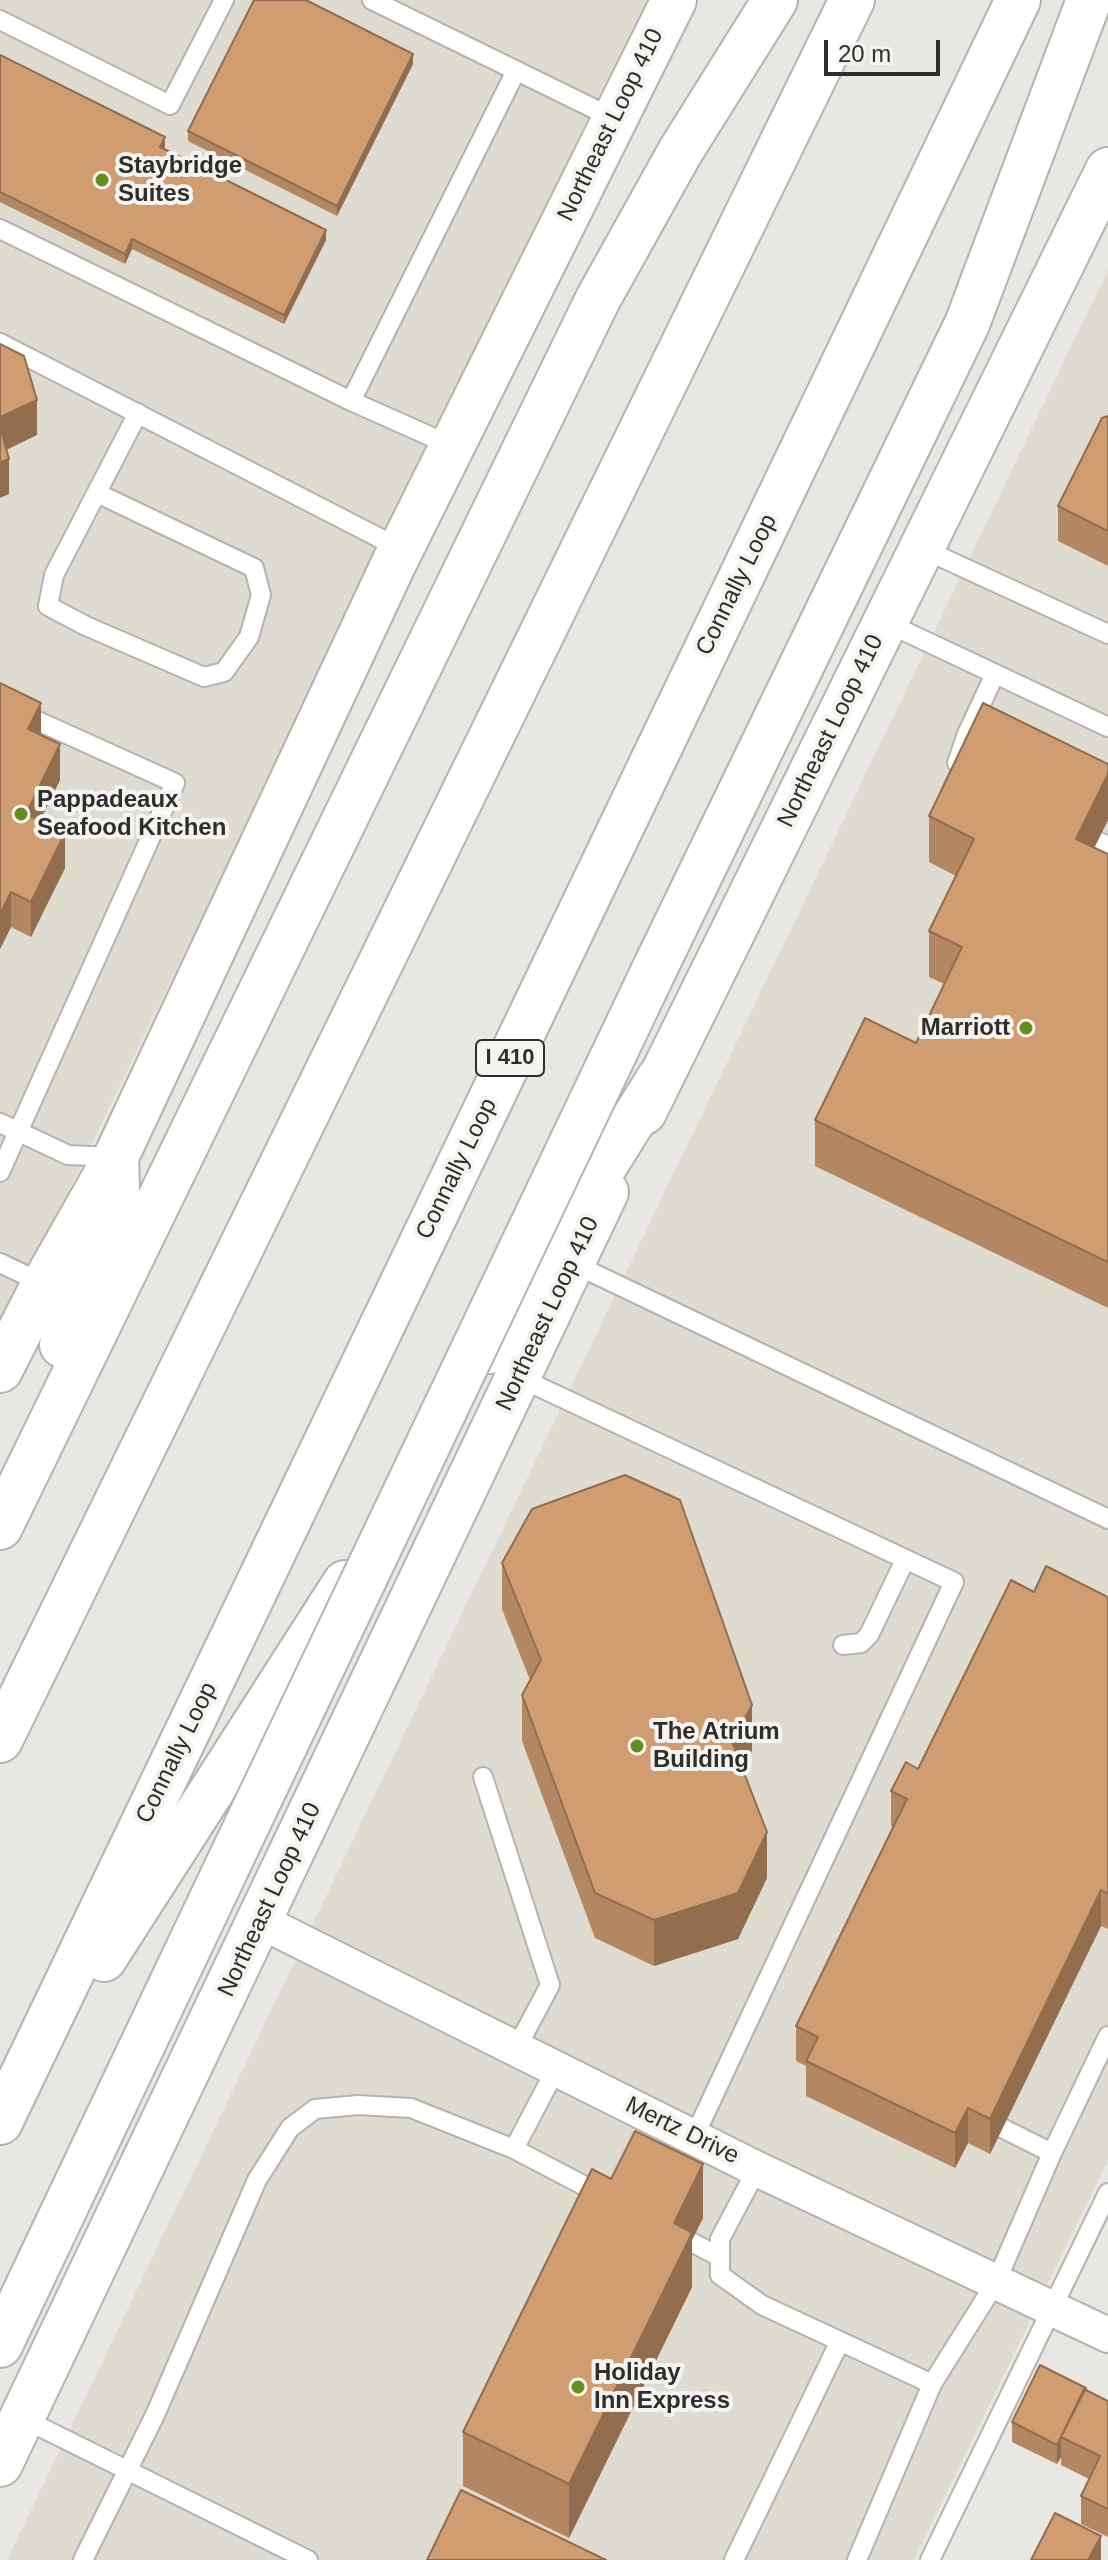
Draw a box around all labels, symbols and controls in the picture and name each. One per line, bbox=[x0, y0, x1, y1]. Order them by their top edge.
street label: Northeast Loop 410 bbox=[552, 24, 670, 226]
scale bar bbox=[828, 24, 944, 74]
text: 20 m bbox=[838, 40, 891, 67]
place label: Staybridge Suites bbox=[118, 152, 242, 208]
marker: Staybridge Suites bbox=[93, 171, 111, 189]
street label: Connally Loop bbox=[690, 510, 784, 660]
street label: Northeast Loop 410 bbox=[772, 630, 890, 832]
place label: Pappadeaux Seafood Kitchen bbox=[37, 786, 226, 842]
marker: Pappadeaux Seafood Kitchen bbox=[12, 805, 30, 823]
place label: Marriott bbox=[921, 1014, 1010, 1042]
marker: Marriott bbox=[1017, 1019, 1035, 1037]
road number: I 410 bbox=[476, 1040, 544, 1076]
street label: Connally Loop bbox=[410, 1094, 504, 1244]
street label: Northeast Loop 410 bbox=[490, 1212, 606, 1416]
street label: Connally Loop bbox=[130, 1678, 224, 1828]
place label: The Atrium Building bbox=[653, 1718, 780, 1774]
marker: The Atrium Building bbox=[628, 1737, 646, 1755]
street label: Northeast Loop 410 bbox=[212, 1798, 328, 2002]
street label: Mertz Drive bbox=[621, 2091, 743, 2171]
place label: Holiday Inn Express bbox=[594, 2359, 730, 2415]
marker: Holiday Inn Express bbox=[569, 2378, 587, 2396]

